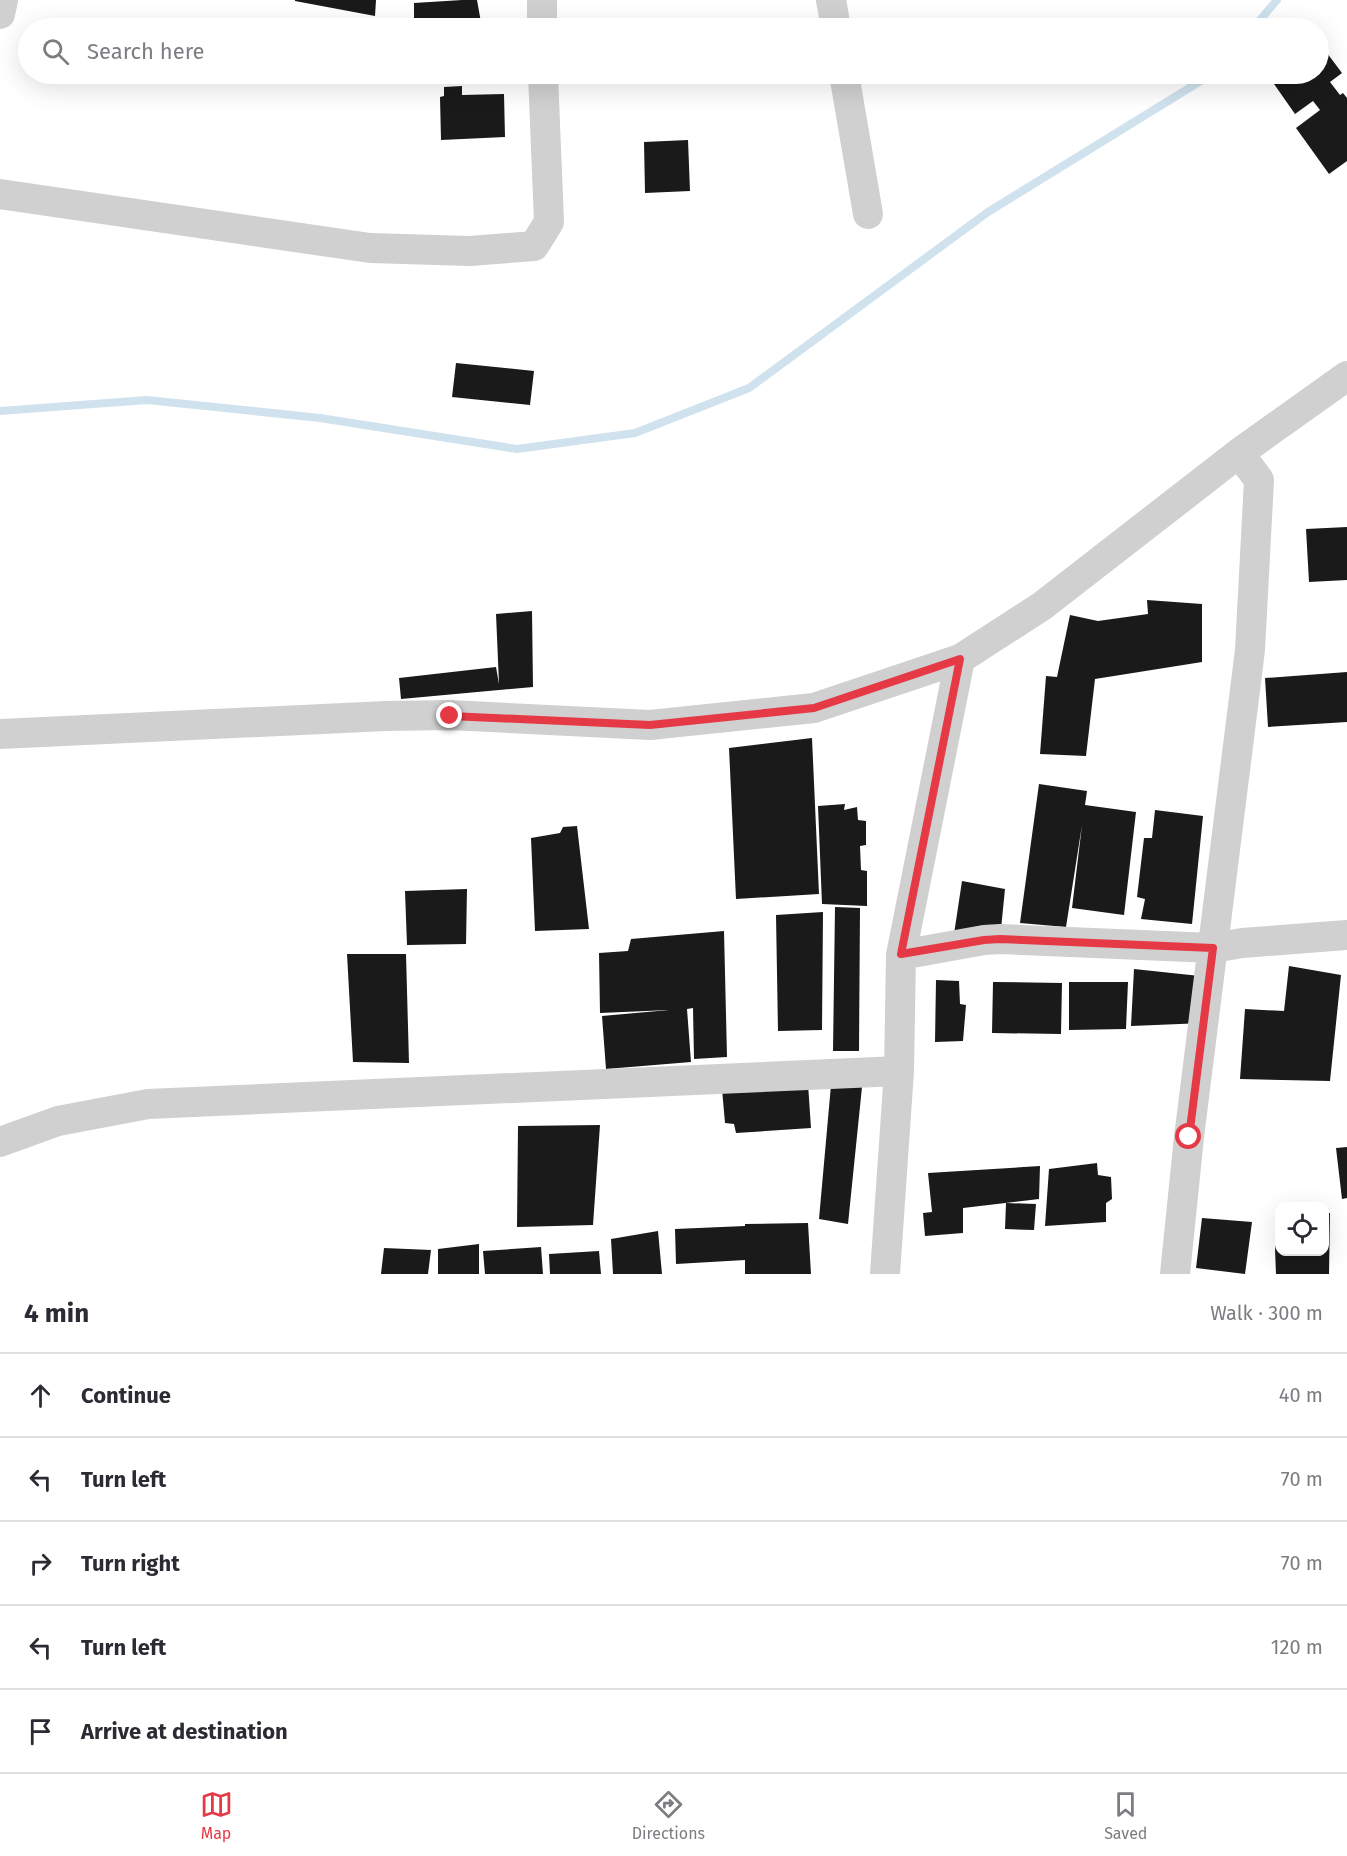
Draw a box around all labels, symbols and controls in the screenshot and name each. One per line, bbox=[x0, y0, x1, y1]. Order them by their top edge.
search box bbox=[18, 18, 1329, 84]
icon: search bbox=[39, 35, 72, 68]
text: Search here bbox=[87, 38, 205, 65]
route end bbox=[436, 702, 462, 728]
route start bbox=[1175, 1123, 1201, 1149]
map controls bbox=[1275, 1202, 1329, 1256]
button: locate bbox=[1275, 1202, 1329, 1256]
text: 4 min bbox=[24, 1298, 89, 1329]
text: Walk · 300 m bbox=[1210, 1301, 1323, 1325]
icon: ahead bbox=[24, 1379, 57, 1412]
text: Continue bbox=[81, 1382, 171, 1409]
text: 40 m bbox=[1279, 1383, 1323, 1407]
icon: left bbox=[24, 1463, 57, 1496]
text: Turn left bbox=[81, 1466, 166, 1493]
text: 70 m bbox=[1281, 1467, 1323, 1491]
icon: right bbox=[24, 1547, 57, 1580]
text: Turn right bbox=[81, 1550, 180, 1577]
text: 70 m bbox=[1281, 1551, 1323, 1575]
icon: left bbox=[24, 1631, 57, 1664]
text: Turn left bbox=[81, 1634, 166, 1661]
text: 120 m bbox=[1271, 1635, 1323, 1659]
icon: arrive bbox=[24, 1715, 57, 1748]
text: Arrive at destination bbox=[81, 1718, 288, 1745]
tab: Map bbox=[200, 1788, 233, 1843]
tab: Directions bbox=[632, 1788, 705, 1843]
tab: Saved bbox=[1104, 1788, 1147, 1843]

